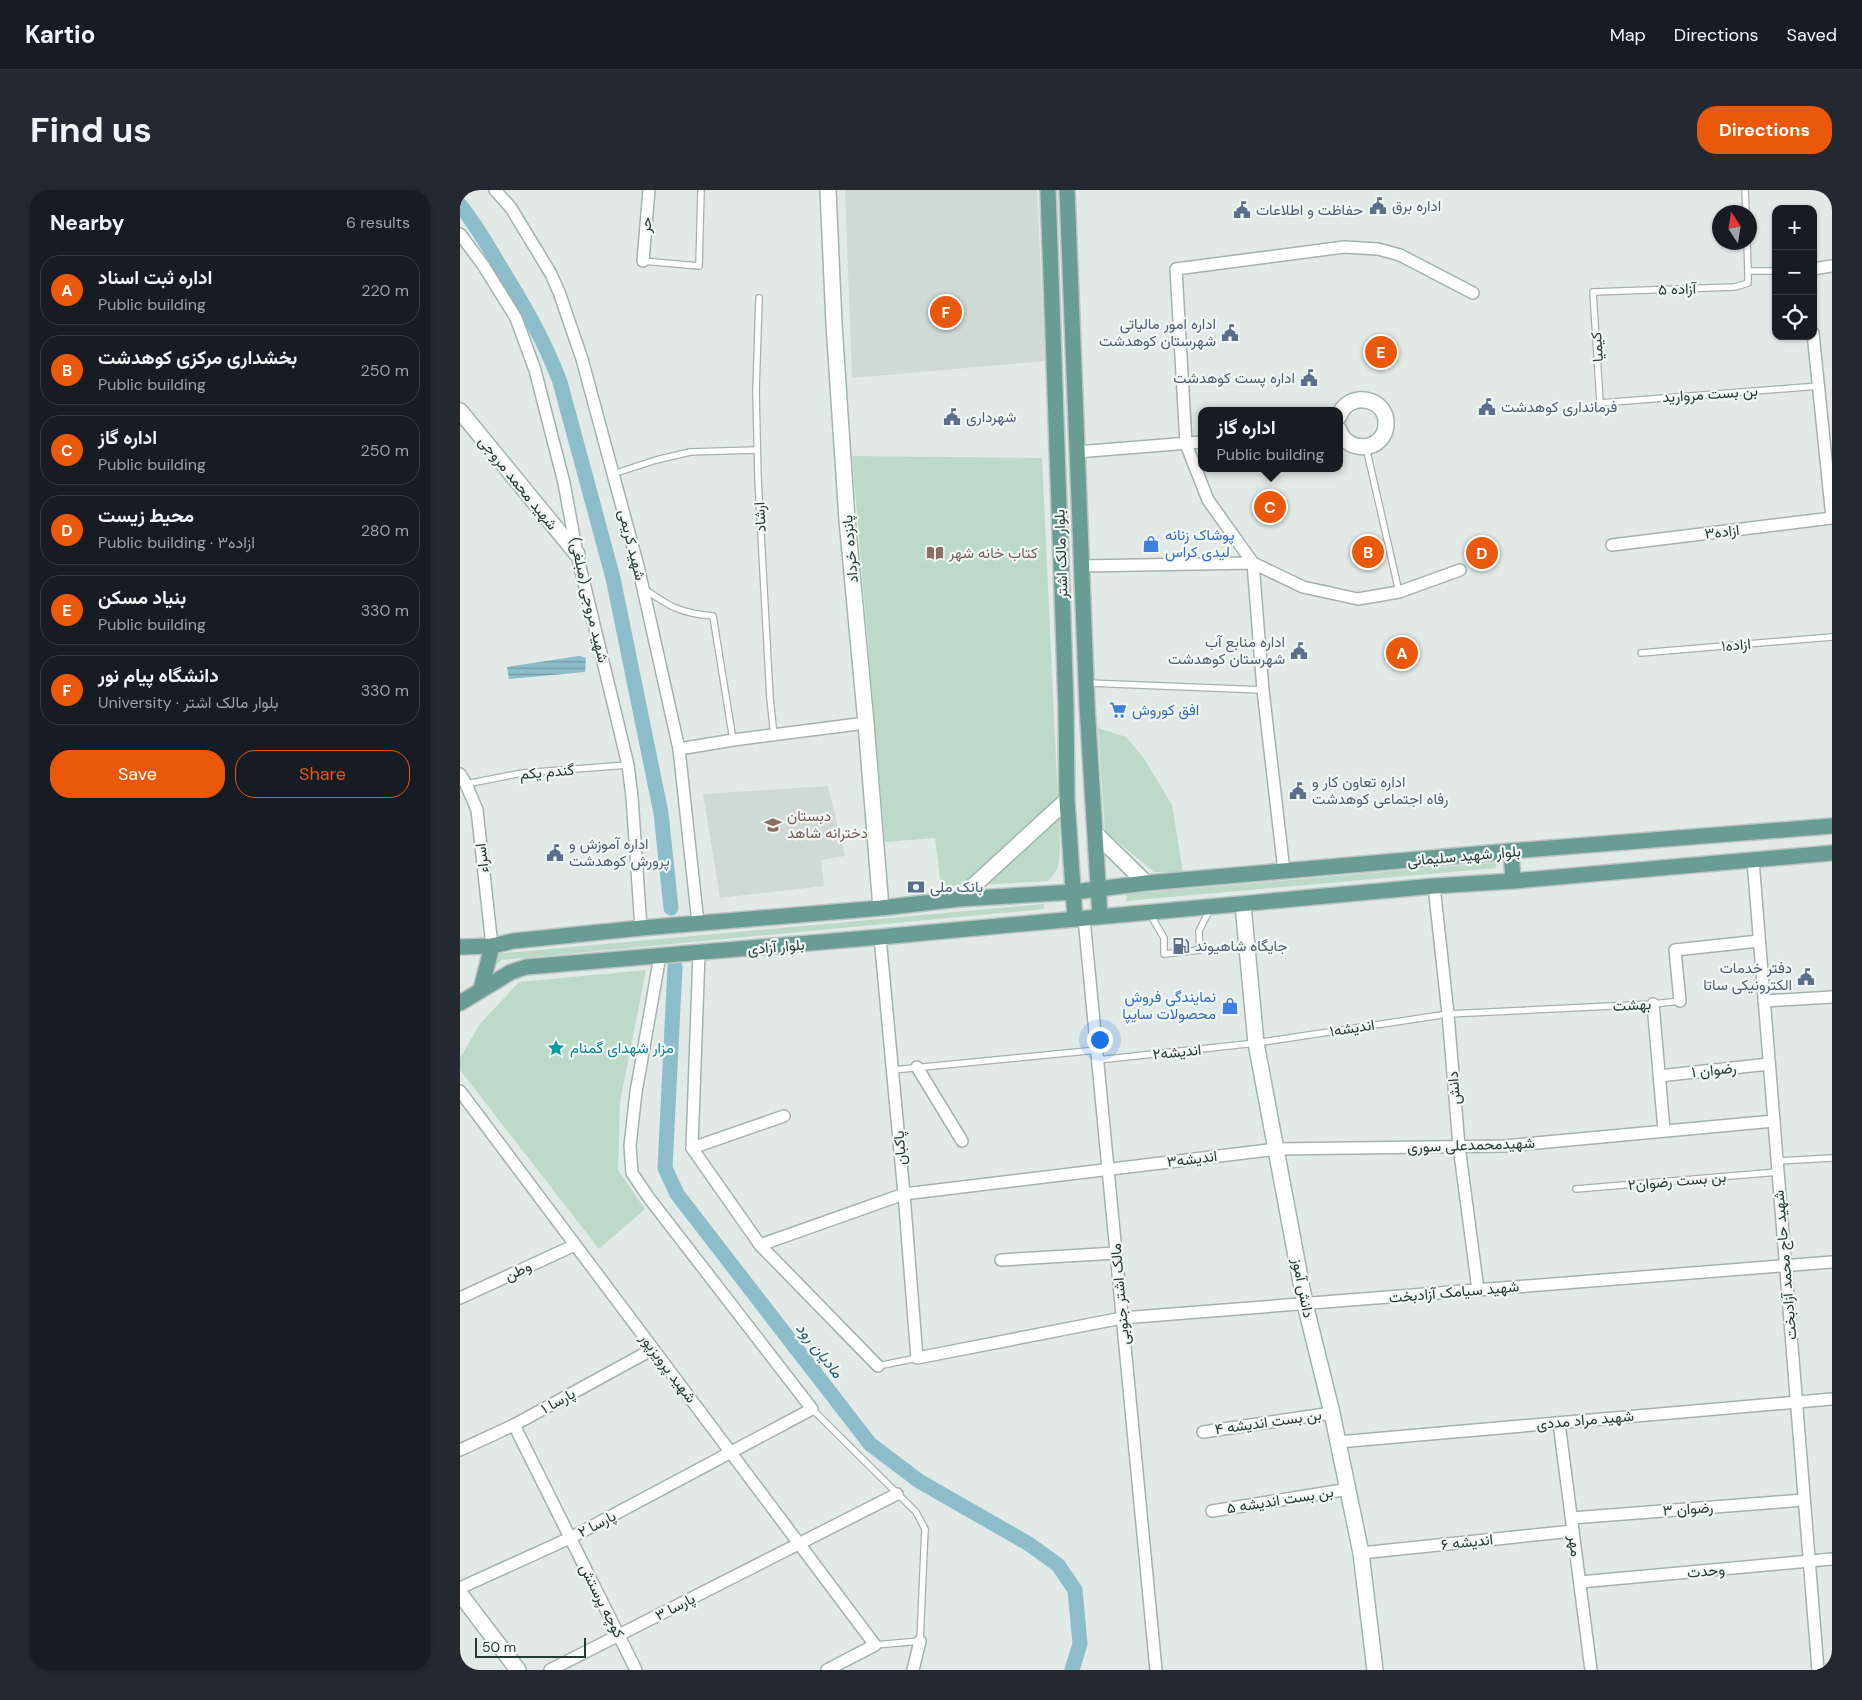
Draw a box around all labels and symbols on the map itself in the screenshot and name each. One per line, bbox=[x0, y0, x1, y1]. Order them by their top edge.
public building icon: اداره برق bbox=[1368, 196, 1388, 216]
place label: اداره برق bbox=[1392, 196, 1441, 216]
public building icon: حفاظت و اطلاعات bbox=[1232, 200, 1252, 220]
place label: حفاظت و اطلاعات bbox=[1256, 200, 1363, 220]
north arrow bbox=[1712, 205, 1757, 250]
street label: حر bbox=[635, 216, 657, 235]
street label: آزاده ۵ bbox=[1658, 278, 1698, 300]
pin: F bbox=[930, 293, 962, 331]
place label: اداره امور مالیاتی شهرستان کوهدشت bbox=[1099, 314, 1216, 351]
public building icon: اداره امور مالیاتی شهرستان کوهدشت bbox=[1220, 323, 1240, 343]
street label: کیمیا bbox=[1586, 331, 1608, 363]
pin: E bbox=[1365, 333, 1397, 371]
place label: اداره پست کوهدشت bbox=[1173, 368, 1295, 388]
public building icon: اداره پست کوهدشت bbox=[1299, 368, 1319, 388]
street label: بن بست مروارید bbox=[1662, 381, 1758, 407]
public building icon: فرمانداری کوهدشت bbox=[1477, 397, 1497, 417]
place label: فرمانداری کوهدشت bbox=[1501, 397, 1617, 417]
public building icon: شهرداری bbox=[942, 407, 962, 427]
place label: شهرداری bbox=[966, 407, 1016, 427]
street label: شهید محمد مروجی bbox=[474, 432, 562, 534]
pin: C bbox=[1254, 488, 1286, 526]
street label: ارشاد bbox=[749, 501, 771, 533]
street label: شهید کریمی bbox=[614, 507, 650, 583]
street label: بلوار مالک اشتر bbox=[1049, 509, 1073, 600]
street label: پانزده خرداد bbox=[837, 514, 863, 584]
street label: ازاده۳ bbox=[1703, 520, 1741, 544]
place label: پوشاک زنانه لیدی کراس bbox=[1165, 525, 1234, 562]
pin: B bbox=[1352, 533, 1384, 571]
shop icon: پوشاک زنانه لیدی کراس bbox=[1141, 534, 1161, 554]
pin: D bbox=[1466, 534, 1498, 572]
street label: شهید مروجی (مبلغی) bbox=[565, 535, 613, 665]
library icon: کتاب خانه شهر bbox=[925, 543, 945, 563]
place label: کتاب خانه شهر bbox=[948, 543, 1038, 563]
place label: اداره منابع آب شهرستان کوهدشت bbox=[1168, 632, 1285, 669]
pin: A bbox=[1386, 634, 1418, 672]
street label: ازاده۱ bbox=[1720, 634, 1752, 656]
public building icon: اداره منابع آب شهرستان کوهدشت bbox=[1289, 641, 1309, 661]
supermarket icon: افق کوروش bbox=[1108, 700, 1128, 720]
place label: افق کوروش bbox=[1132, 700, 1199, 720]
street label: گندم یکم bbox=[519, 760, 575, 784]
place label: اداره تعاون کار و رفاه اجتماعی کوهدشت bbox=[1312, 772, 1448, 809]
public building icon: اداره تعاون کار و رفاه اجتماعی کوهدشت bbox=[1288, 781, 1308, 801]
place label: دبستان دخترانه شاهد bbox=[787, 806, 868, 843]
school or university icon: دبستان دخترانه شاهد bbox=[763, 815, 783, 835]
place label: اداره آموزش و پرورش کوهدشت bbox=[569, 834, 670, 871]
street label: بلوار شهید سلیمانی bbox=[1406, 841, 1522, 871]
street label: اسراء bbox=[471, 842, 493, 874]
public building icon: اداره آموزش و پرورش کوهدشت bbox=[545, 843, 565, 863]
bank icon: بانک ملی bbox=[906, 877, 926, 897]
place label: بانک ملی bbox=[930, 877, 983, 897]
street label: بلوار آزادی bbox=[747, 935, 805, 959]
fuel station icon: جایگاه شاهیوند bbox=[1171, 936, 1191, 956]
place label: جایگاه شاهیوند bbox=[1195, 936, 1288, 956]
place label: دفتر خدمات الکترونیکی ساتا bbox=[1703, 958, 1792, 995]
public building icon: دفتر خدمات الکترونیکی ساتا bbox=[1796, 967, 1816, 987]
place label: نمایندگی فروش محصولات سایپا bbox=[1122, 987, 1216, 1024]
street label: بهشت bbox=[1612, 994, 1652, 1016]
shop icon: نمایندگی فروش محصولات سایپا bbox=[1220, 996, 1240, 1016]
street label: اندیشه۱ bbox=[1328, 1015, 1376, 1041]
your location bbox=[1087, 1027, 1113, 1053]
place icon: مزار شهدای گمنام bbox=[546, 1038, 566, 1058]
place label: مزار شهدای گمنام bbox=[570, 1038, 674, 1058]
street label: اندیشه۲ bbox=[1152, 1040, 1202, 1064]
street label: رضوان ۱ bbox=[1691, 1058, 1737, 1082]
street label: دانش bbox=[1443, 1070, 1465, 1106]
street label: پاکبان bbox=[889, 1130, 911, 1166]
street label: شهیدمحمدعلی سوری bbox=[1407, 1133, 1535, 1157]
street label: اندیشه۳ bbox=[1166, 1146, 1218, 1172]
street label: بن بست رضوان۲ bbox=[1627, 1167, 1727, 1195]
street label: شهید حاج محمد آزادبخت bbox=[1768, 1189, 1803, 1341]
street label: مالک اشتر جنوبی bbox=[1106, 1242, 1134, 1346]
street label: دانش آموز bbox=[1287, 1255, 1319, 1320]
street label: وطن bbox=[501, 1256, 535, 1286]
street label: شهید سیامک آزادبخت bbox=[1388, 1276, 1520, 1308]
water label: مادیان رود bbox=[791, 1318, 848, 1383]
street label: شهید پرویزپور bbox=[635, 1328, 701, 1407]
street label: پارسا ۱ bbox=[537, 1383, 579, 1419]
street label: بن بست اندیشه ۴ bbox=[1213, 1405, 1323, 1439]
street label: شهید مراد مددی bbox=[1535, 1406, 1635, 1434]
street label: بن بست اندیشه ۵ bbox=[1225, 1482, 1335, 1518]
street label: رضوان ۳ bbox=[1662, 1497, 1714, 1521]
street label: پارسا ۲ bbox=[575, 1506, 619, 1542]
street label: اندیشه ۶ bbox=[1440, 1529, 1494, 1555]
street label: مهر bbox=[1564, 1533, 1586, 1558]
street label: وحدت bbox=[1686, 1559, 1726, 1583]
street label: کوچه پرستش bbox=[575, 1560, 629, 1642]
street label: پارسا ۳ bbox=[652, 1589, 698, 1625]
scale bar bbox=[475, 1635, 586, 1658]

